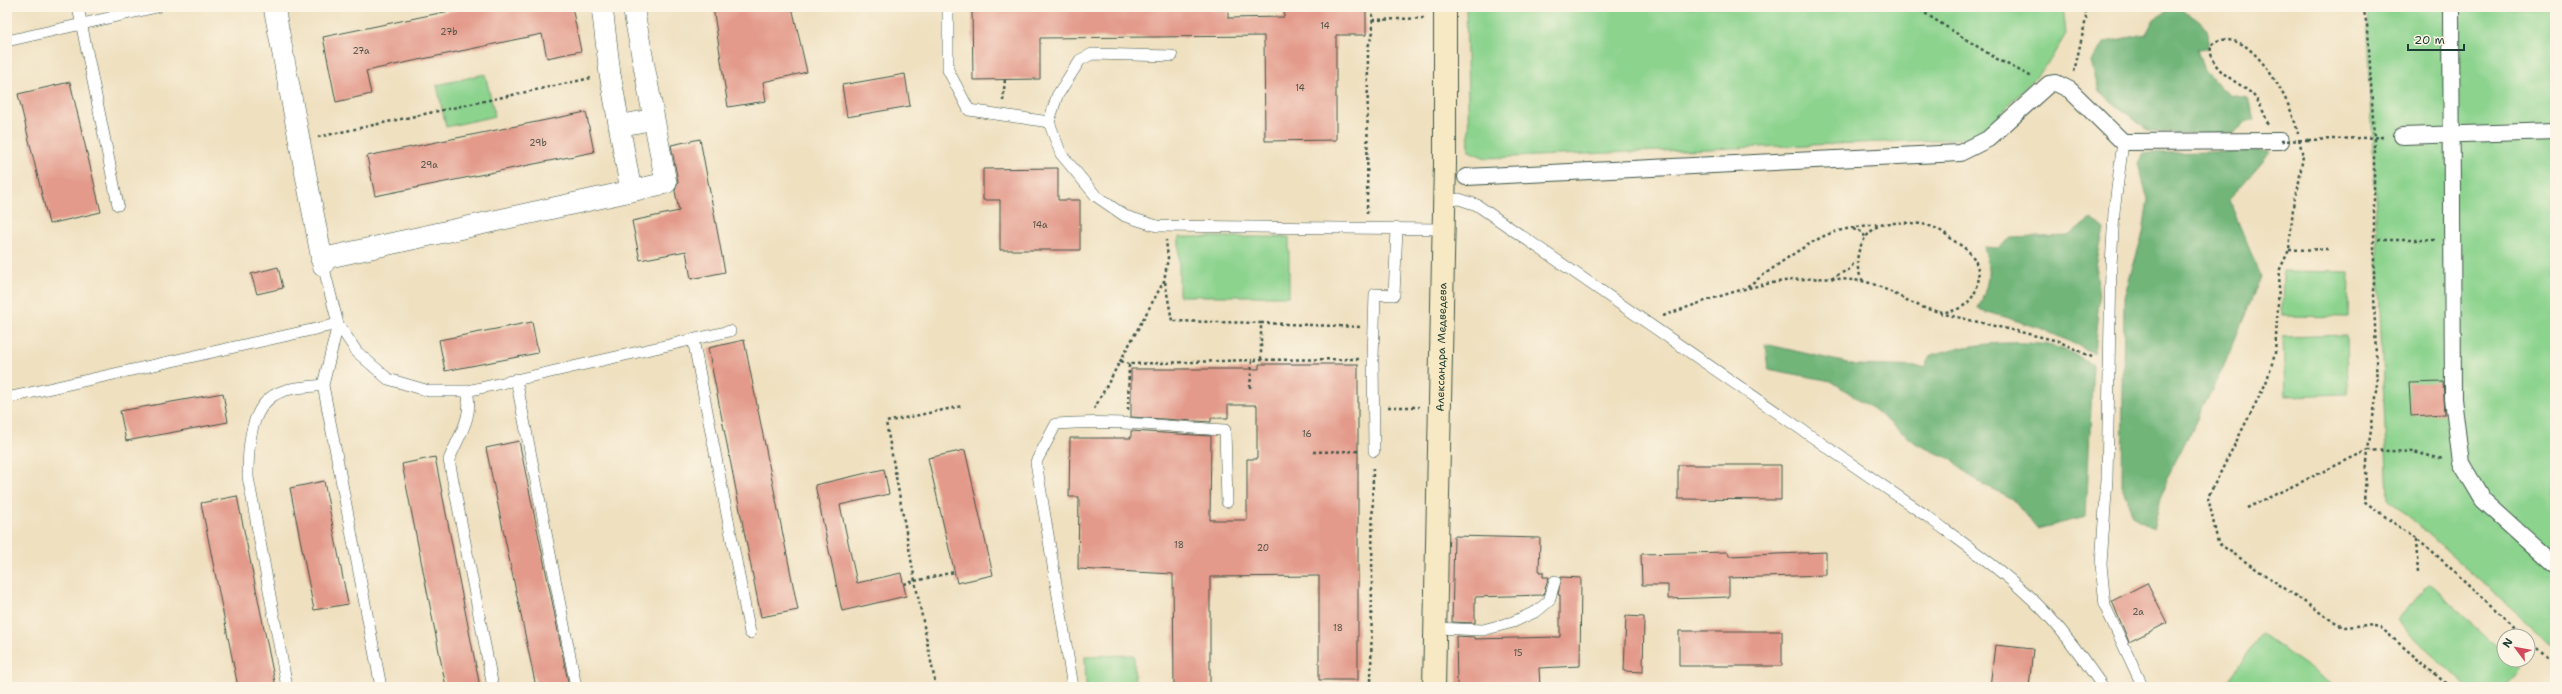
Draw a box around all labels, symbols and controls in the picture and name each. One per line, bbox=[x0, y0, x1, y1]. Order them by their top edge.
house number: 14 bbox=[1320, 20, 1330, 32]
house number: 27b bbox=[440, 26, 458, 38]
scale bar bbox=[2408, 26, 2464, 52]
text: 20 m bbox=[2414, 32, 2445, 48]
house number: 27a bbox=[352, 45, 370, 57]
house number: 14 bbox=[1295, 82, 1305, 94]
house number: 29b bbox=[529, 137, 547, 149]
house number: 29a bbox=[420, 159, 438, 171]
house number: 14a bbox=[1032, 219, 1048, 231]
street label: Александра Медведева bbox=[1432, 282, 1450, 412]
house number: 16 bbox=[1302, 428, 1312, 440]
house number: 18 bbox=[1174, 539, 1184, 551]
house number: 20 bbox=[1257, 542, 1269, 554]
house number: 2a bbox=[2132, 606, 2144, 618]
house number: 18 bbox=[1333, 622, 1343, 634]
north arrow bbox=[2496, 628, 2536, 668]
text: N bbox=[2499, 635, 2517, 651]
house number: 15 bbox=[1513, 647, 1523, 659]

